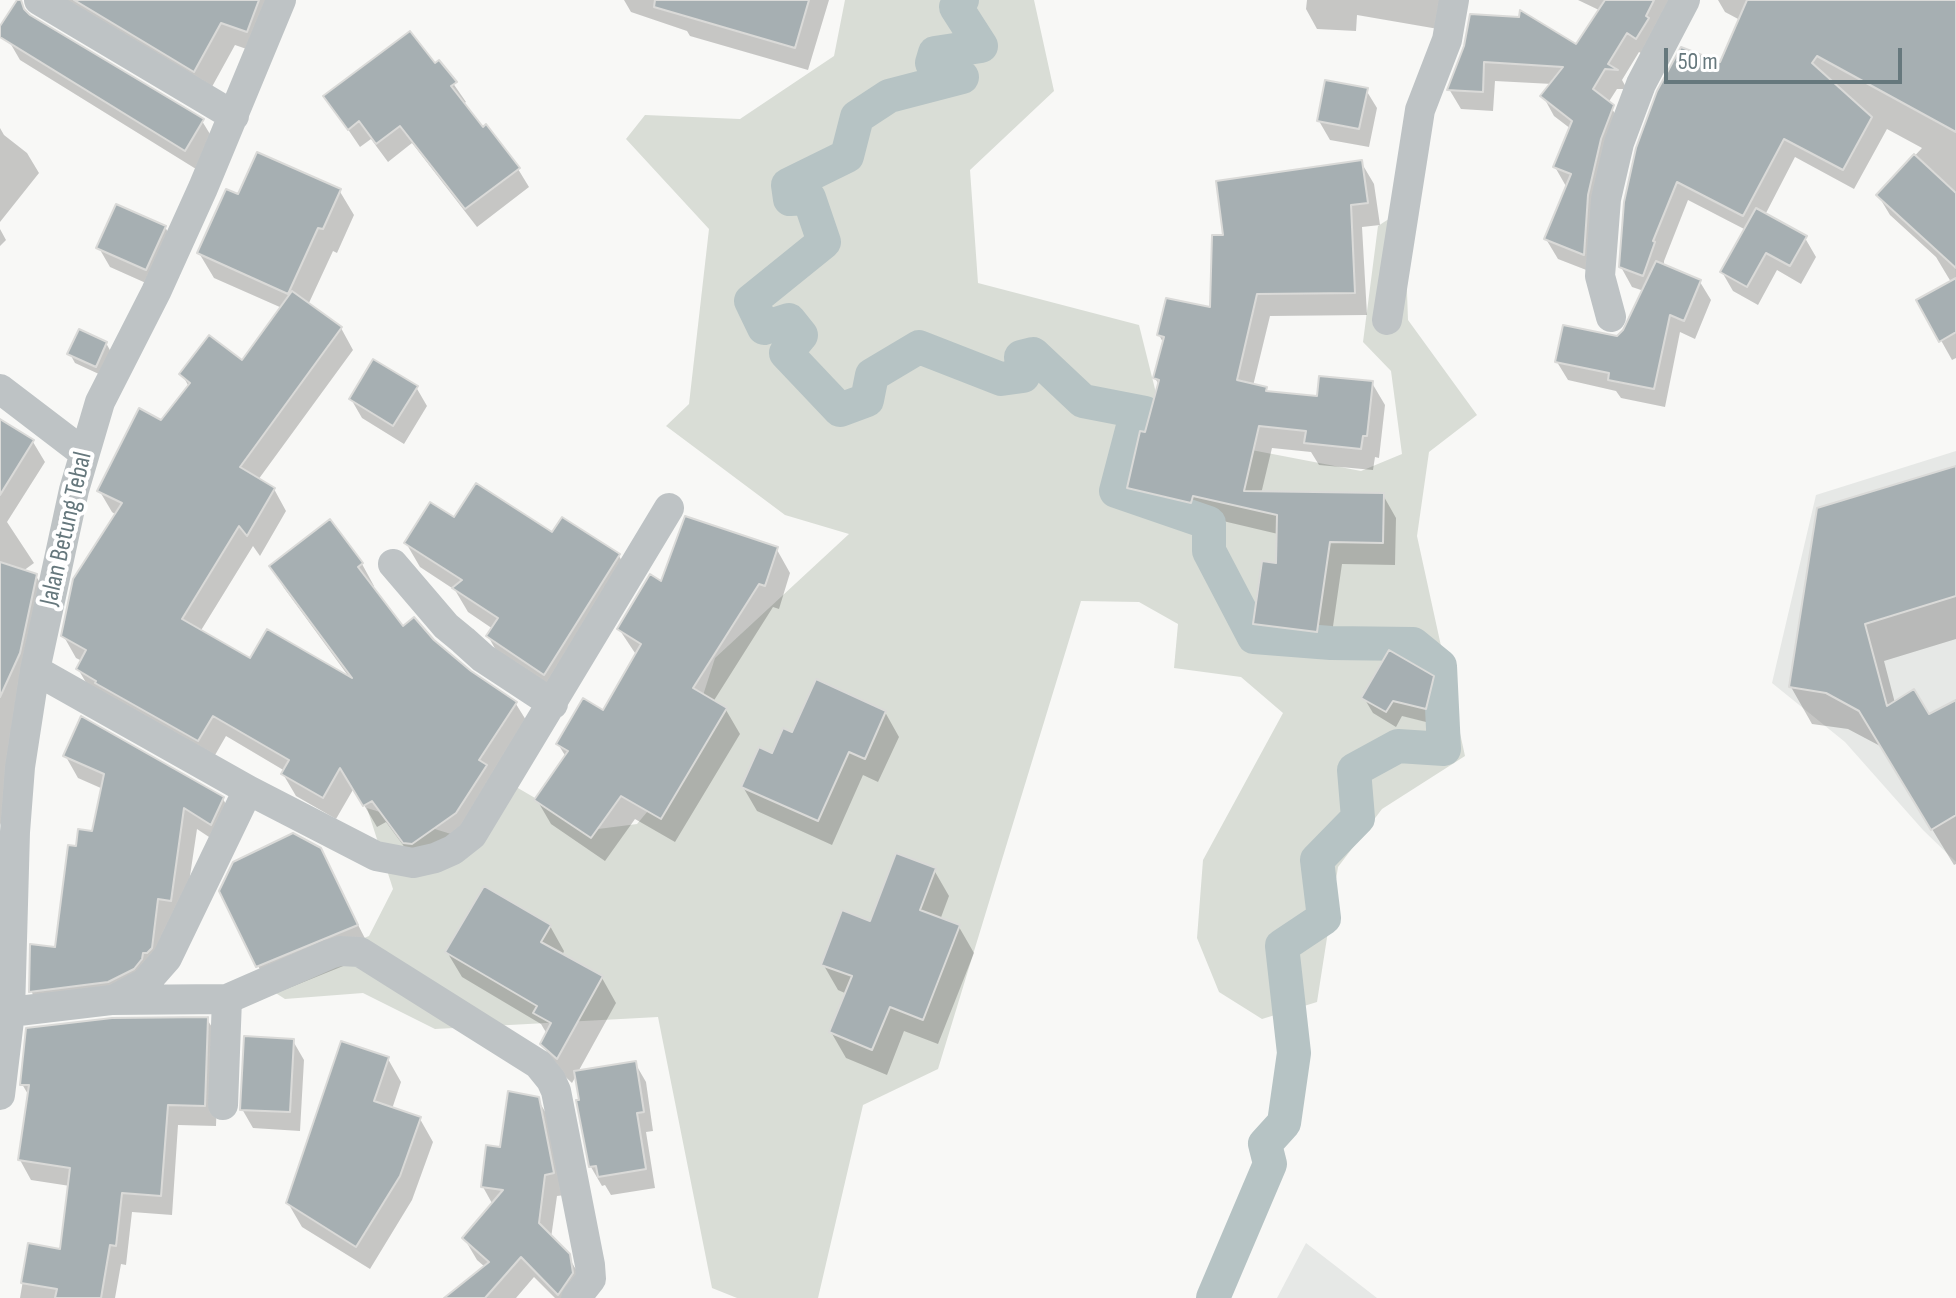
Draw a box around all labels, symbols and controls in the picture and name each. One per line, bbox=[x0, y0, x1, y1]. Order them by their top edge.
scale bar bbox=[1668, 32, 1906, 82]
text: 50 m bbox=[1678, 47, 1718, 76]
street label: Jalan Betung Tebal bbox=[34, 449, 100, 609]

